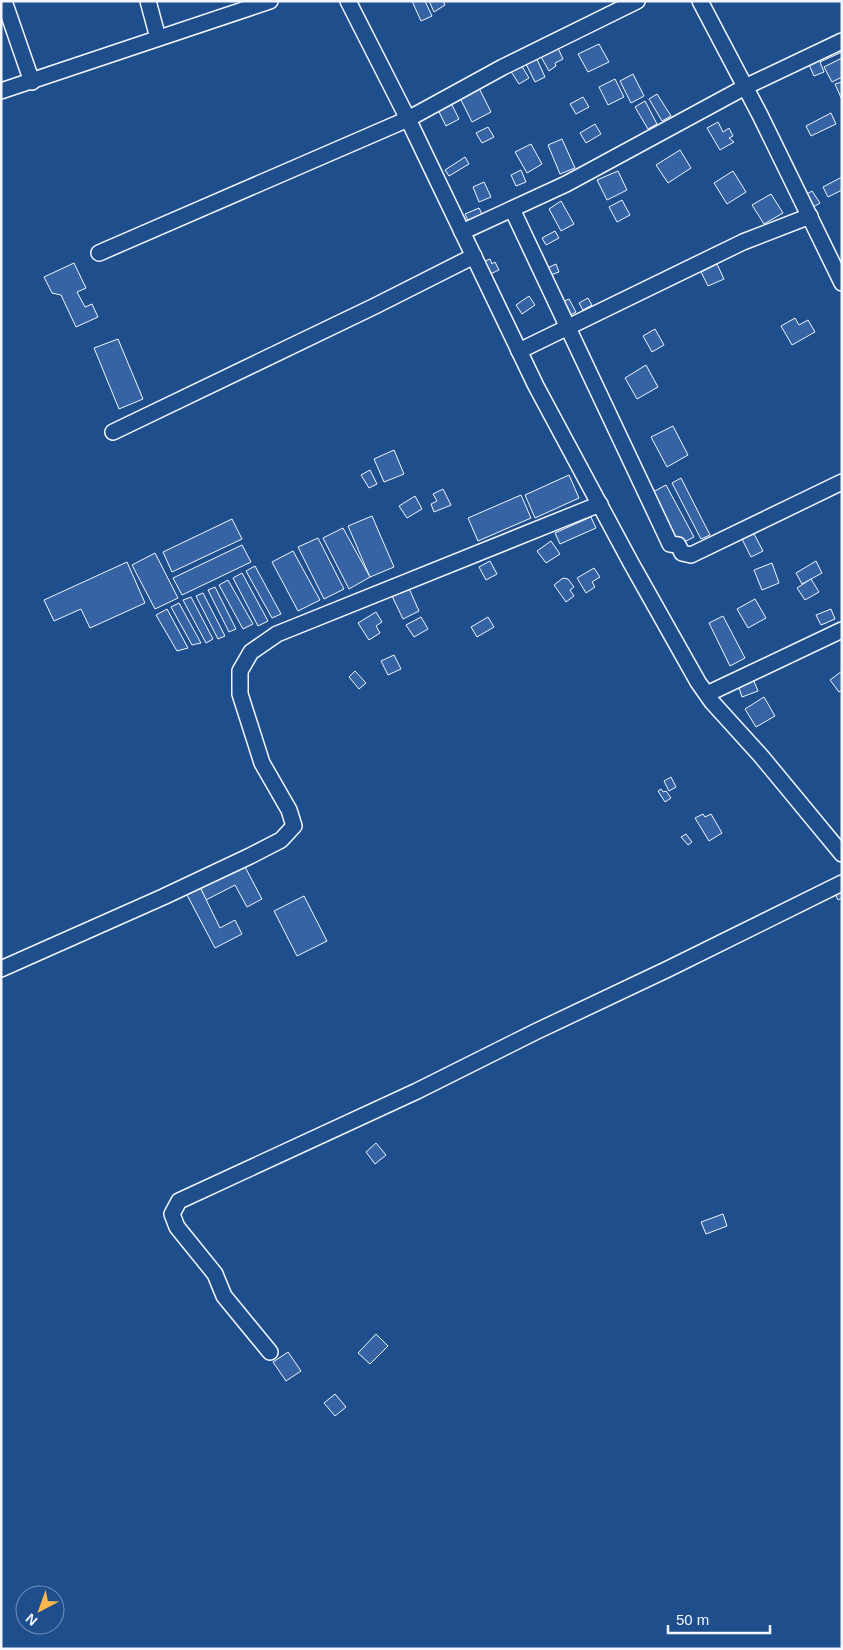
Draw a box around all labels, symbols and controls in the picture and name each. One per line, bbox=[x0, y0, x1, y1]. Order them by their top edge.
north arrow bbox=[15, 1585, 65, 1635]
scale bar bbox=[668, 1602, 770, 1634]
text: N bbox=[22, 1610, 41, 1629]
text: 50 m bbox=[676, 1611, 709, 1628]

